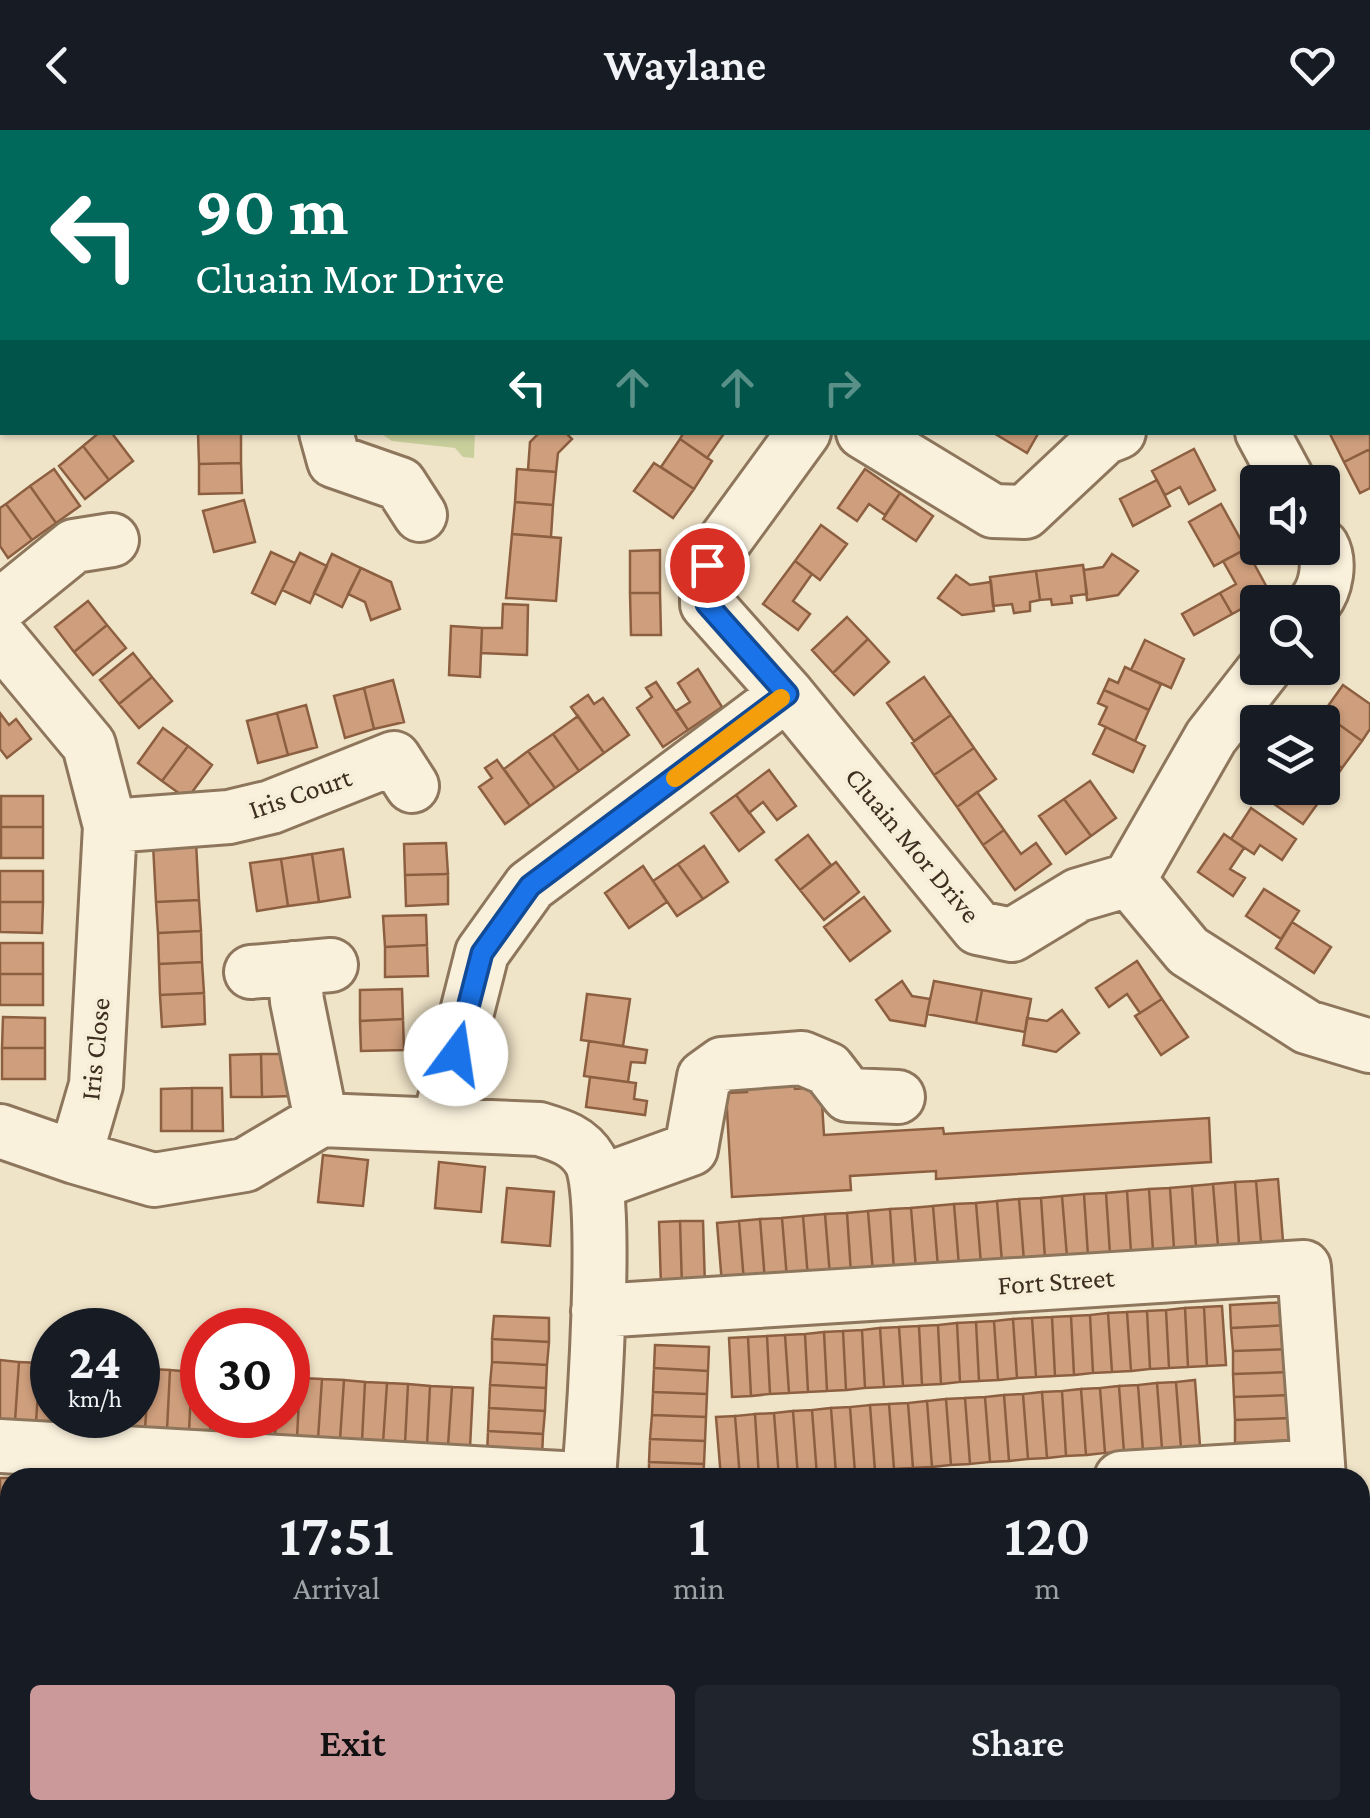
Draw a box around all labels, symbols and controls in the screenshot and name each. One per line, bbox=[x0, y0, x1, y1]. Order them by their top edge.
icon: back bbox=[30, 38, 85, 93]
icon: heart bbox=[1285, 38, 1340, 93]
text: Waylane bbox=[604, 40, 766, 90]
icon: left bbox=[30, 170, 160, 300]
text: 90 m bbox=[195, 171, 348, 249]
text: Cluain Mor Drive bbox=[195, 253, 504, 303]
icon: left bbox=[500, 360, 555, 415]
icon: ahead bbox=[605, 360, 660, 415]
icon: ahead bbox=[710, 360, 765, 415]
icon: right bbox=[815, 360, 870, 415]
map controls bbox=[1240, 465, 1340, 805]
button: sound bbox=[1240, 465, 1340, 565]
pin bbox=[665, 523, 750, 608]
icon: arrive bbox=[680, 538, 735, 593]
button: search bbox=[1240, 585, 1340, 685]
button: layers bbox=[1240, 705, 1340, 805]
street label: Iris Court bbox=[245, 761, 356, 825]
street label: Cluain Mor Drive bbox=[839, 761, 987, 929]
street label: Iris Close bbox=[74, 996, 116, 1102]
position arrow bbox=[404, 1002, 508, 1106]
street label: Fort Street bbox=[996, 1261, 1116, 1301]
speed limit sign: 30 bbox=[180, 1308, 310, 1438]
text: 24 bbox=[69, 1333, 121, 1389]
text: km/h bbox=[68, 1385, 122, 1412]
text: 17:51 bbox=[279, 1501, 394, 1568]
text: 1 bbox=[688, 1501, 710, 1568]
text: 120 bbox=[1004, 1501, 1091, 1568]
text: Arrival bbox=[293, 1570, 380, 1606]
text: min bbox=[673, 1570, 725, 1606]
text: m bbox=[1034, 1570, 1060, 1606]
button: Exit bbox=[30, 1685, 675, 1800]
button: Share bbox=[695, 1685, 1340, 1800]

